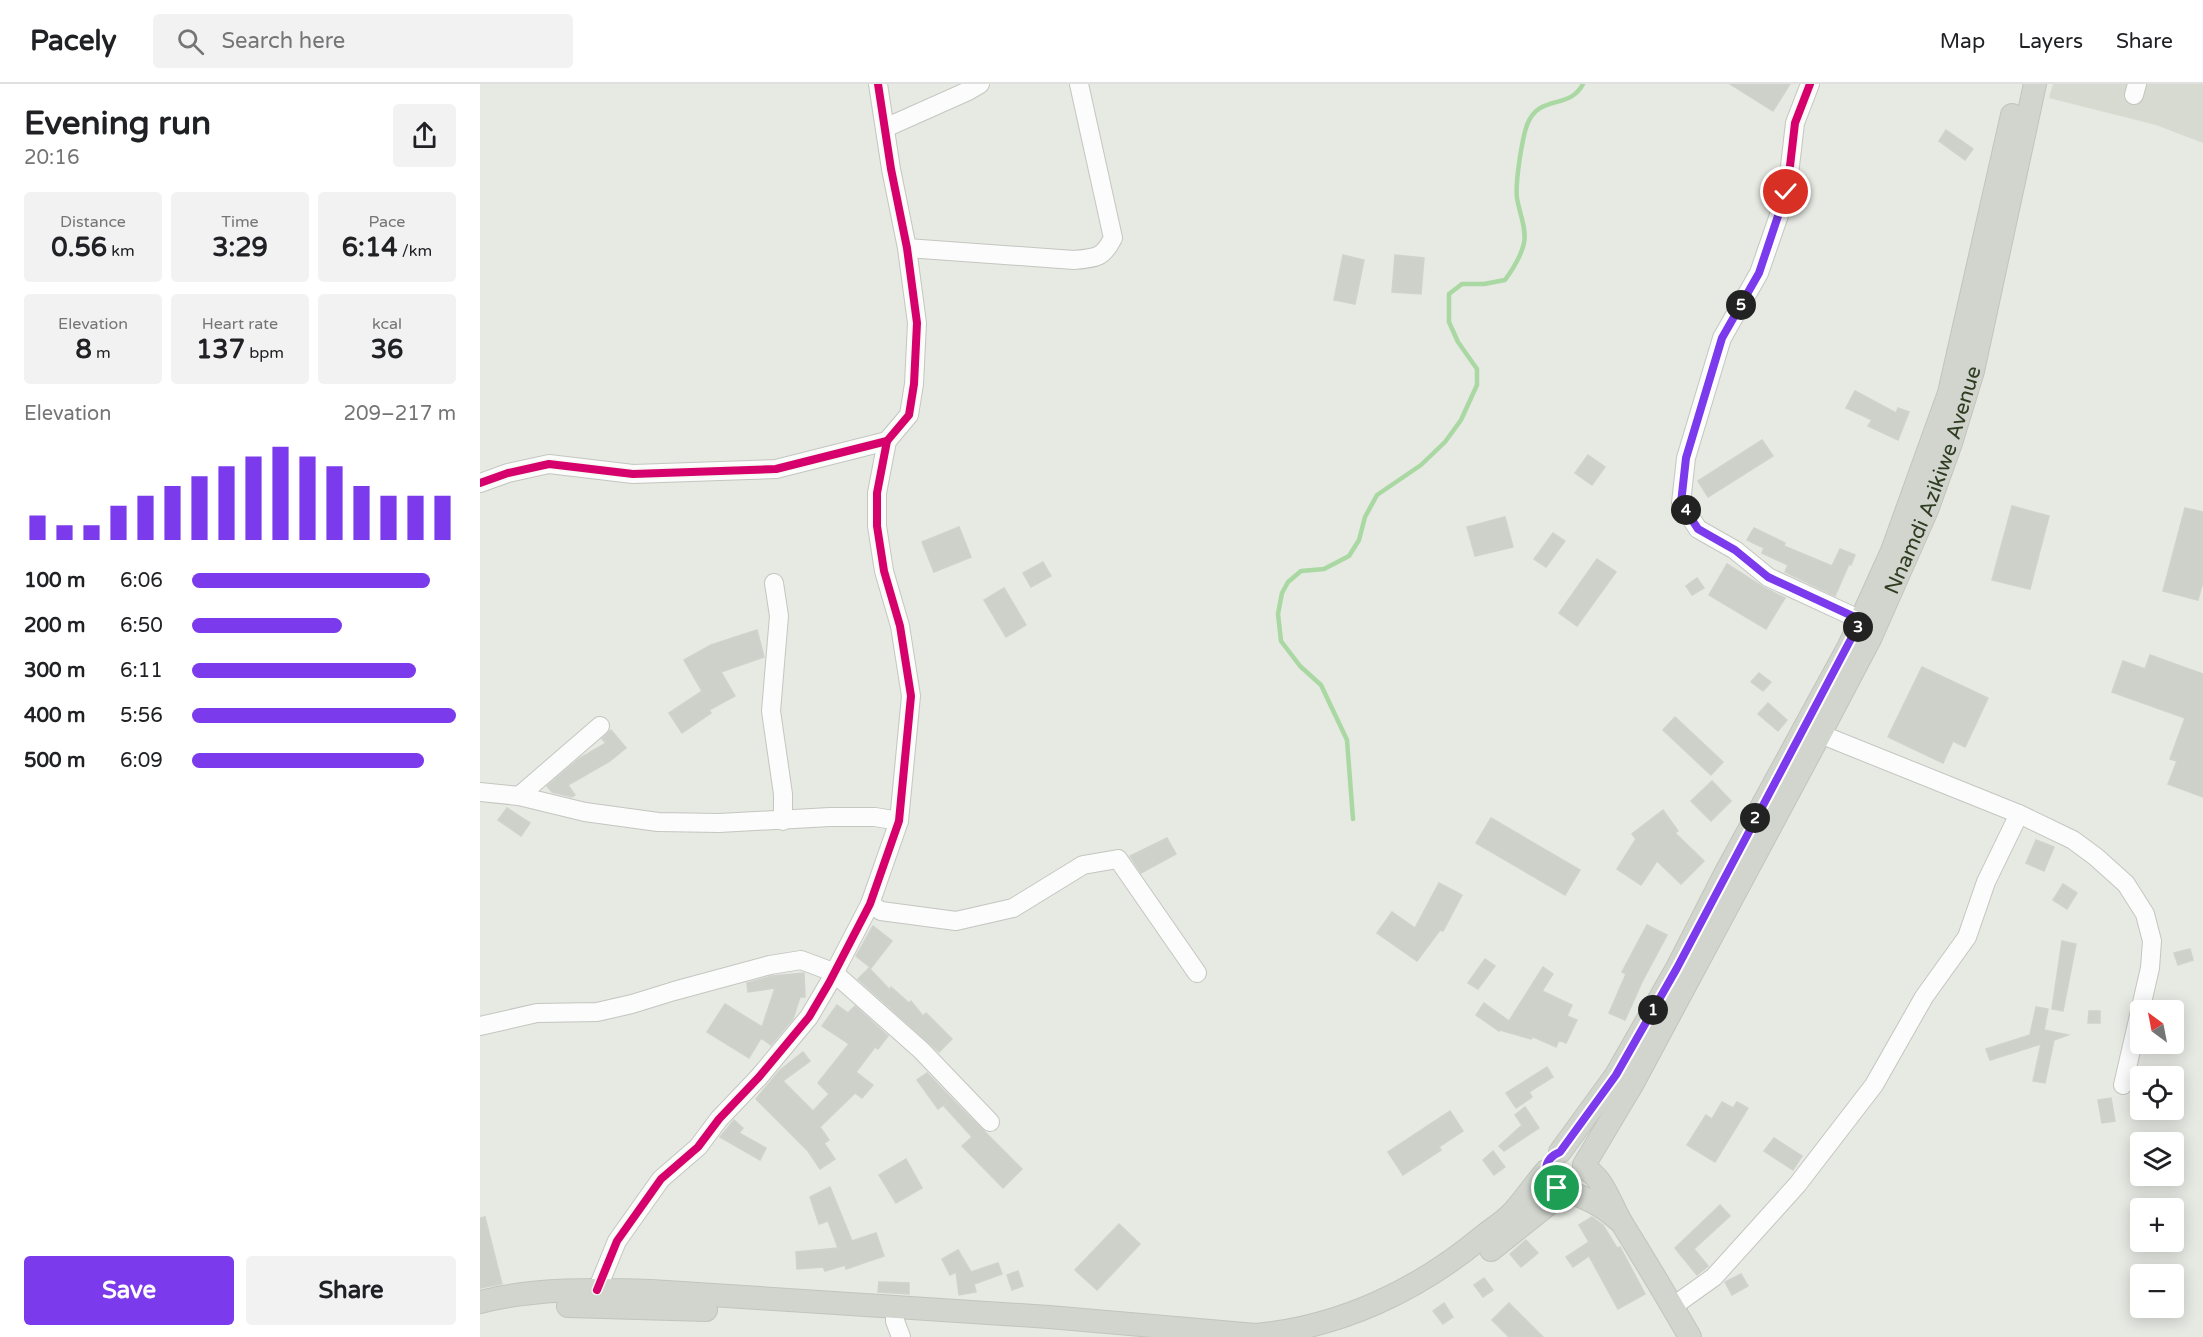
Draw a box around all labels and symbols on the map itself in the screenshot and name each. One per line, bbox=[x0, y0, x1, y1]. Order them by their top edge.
pin bbox=[1760, 166, 1811, 217]
pin: 5 bbox=[1726, 290, 1756, 320]
street label: Nnamdi Azikiwe Avenue bbox=[1879, 363, 1986, 598]
pin: 4 bbox=[1671, 495, 1701, 525]
pin: 3 bbox=[1843, 612, 1873, 642]
pin: 2 bbox=[1740, 803, 1770, 833]
pin: 1 bbox=[1638, 995, 1668, 1025]
north arrow bbox=[2130, 1000, 2184, 1054]
pin bbox=[1531, 1162, 1582, 1213]

